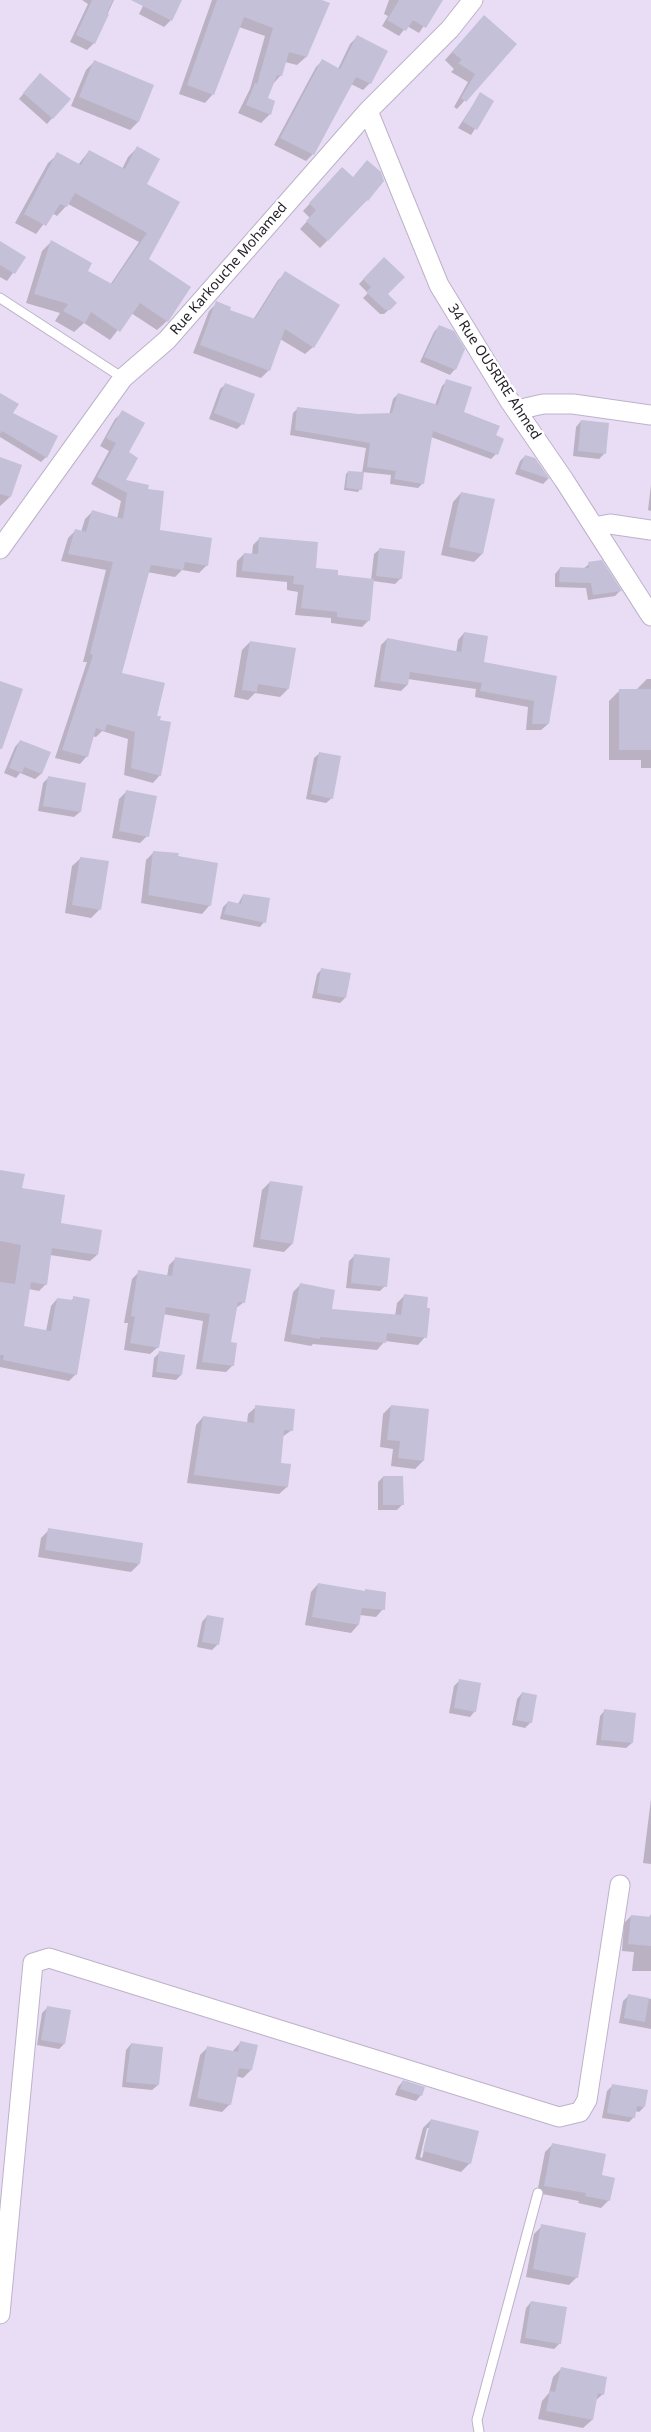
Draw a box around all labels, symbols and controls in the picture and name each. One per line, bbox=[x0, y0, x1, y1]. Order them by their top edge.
street label: Rue Karkouche Mohamed bbox=[167, 199, 291, 339]
street label: 34 Rue OUSRIRE Ahmed bbox=[444, 301, 544, 443]

